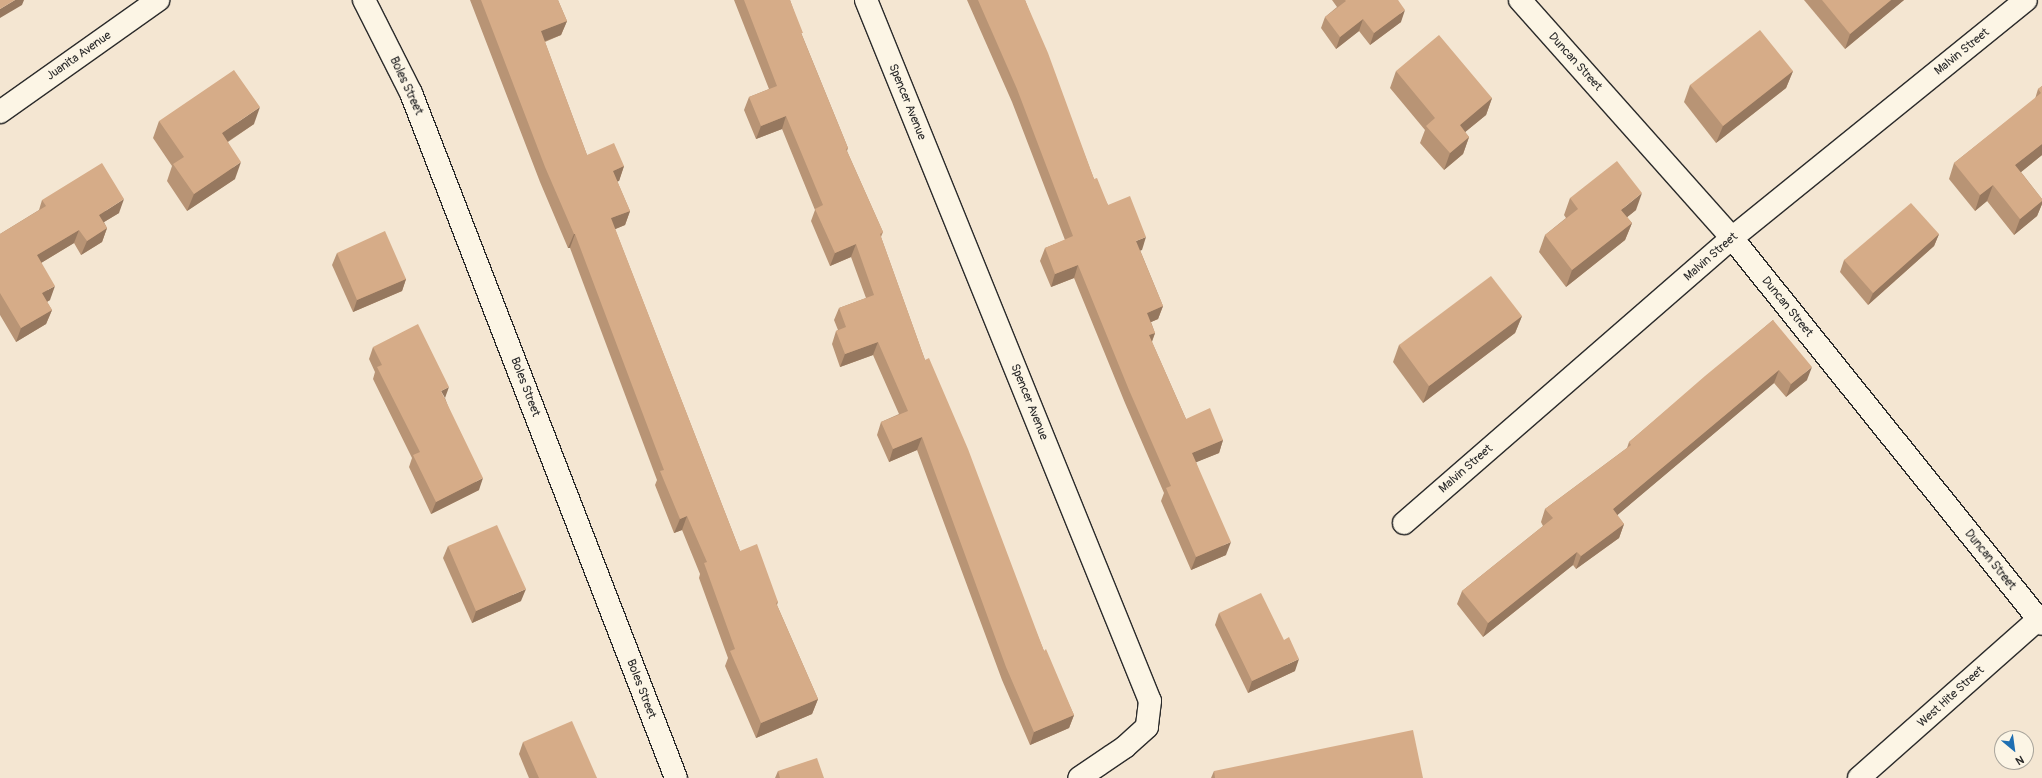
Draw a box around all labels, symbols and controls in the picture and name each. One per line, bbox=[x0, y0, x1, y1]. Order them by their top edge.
street label: Malvin Street bbox=[1932, 26, 1992, 78]
street label: Juanita Avenue bbox=[44, 28, 114, 84]
street label: Duncan Street bbox=[1545, 30, 1605, 94]
street label: Boles Street bbox=[386, 55, 426, 117]
street label: Spencer Avenue bbox=[885, 62, 929, 142]
street label: Malvin Street bbox=[1681, 230, 1741, 284]
street label: Duncan Street bbox=[1758, 274, 1816, 340]
street label: Boles Street bbox=[507, 355, 543, 419]
street label: Spencer Avenue bbox=[1007, 362, 1051, 442]
street label: Malvin Street bbox=[1436, 442, 1496, 496]
street label: Duncan Street bbox=[1961, 527, 2019, 593]
street label: Boles Street bbox=[623, 657, 659, 721]
street label: West Hite Street bbox=[1915, 663, 1987, 731]
north arrow bbox=[1994, 730, 2034, 770]
text: N bbox=[2013, 753, 2026, 768]

